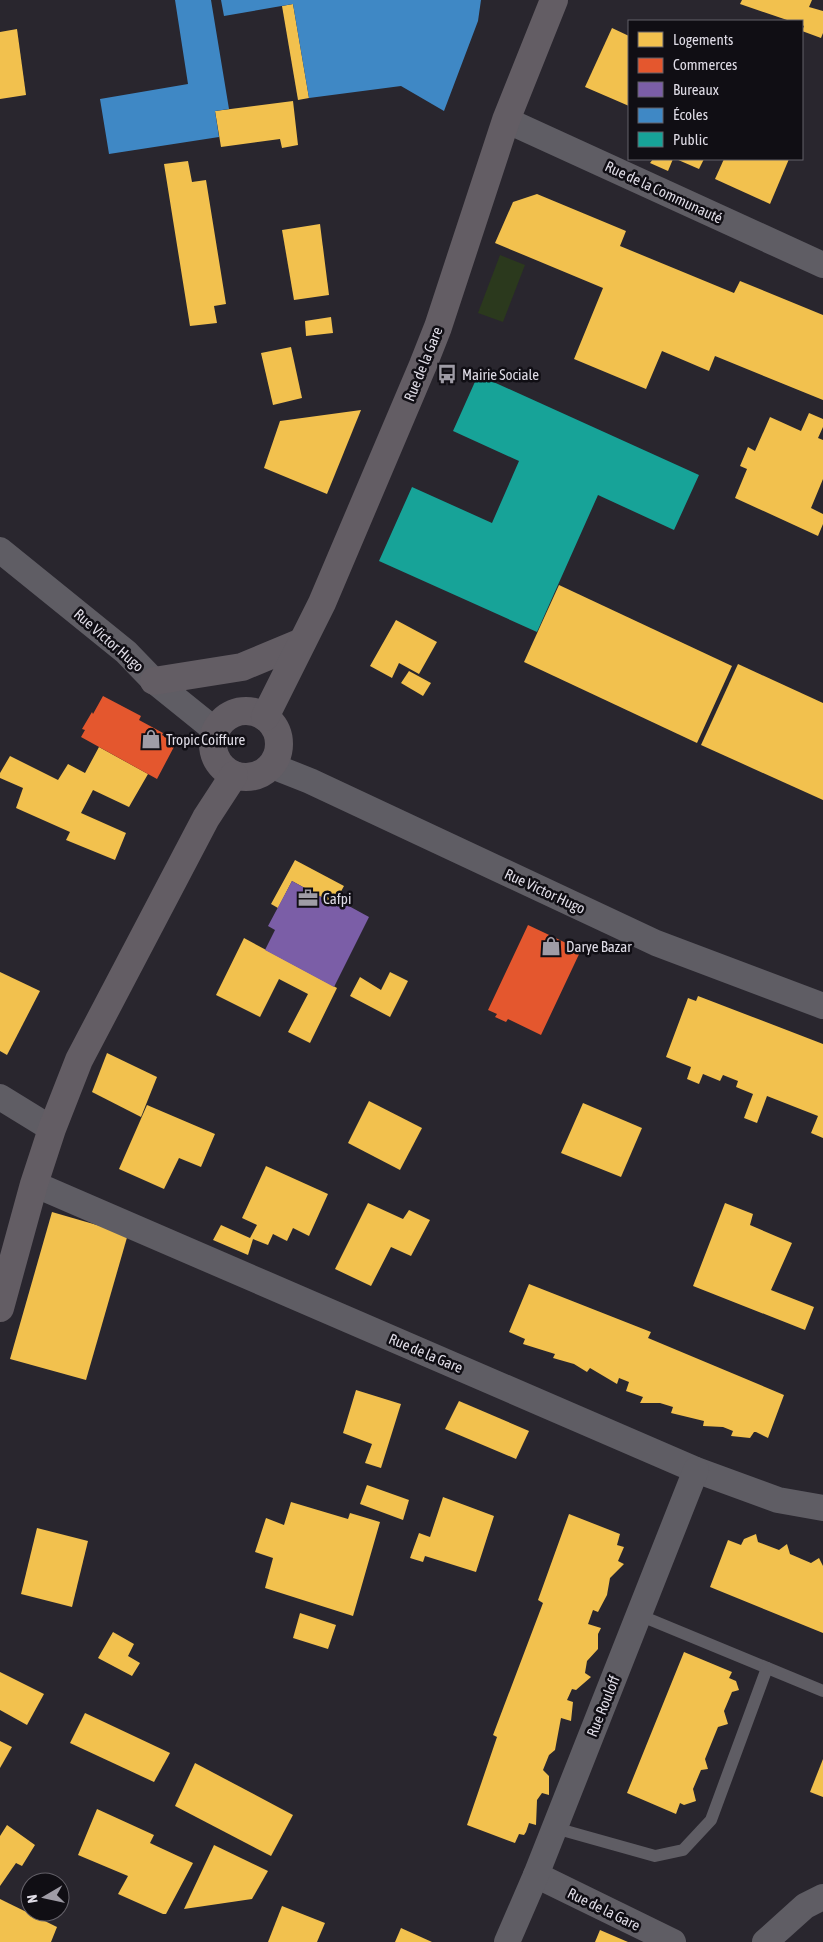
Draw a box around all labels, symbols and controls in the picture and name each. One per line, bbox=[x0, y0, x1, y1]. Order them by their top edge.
legend bbox=[628, 20, 803, 160]
text: Logements bbox=[673, 31, 733, 48]
text: Commerces bbox=[673, 56, 737, 73]
text: Bureaux bbox=[673, 81, 719, 98]
text: Écoles bbox=[673, 106, 708, 123]
text: Public bbox=[673, 131, 708, 148]
street label: Rue de la Communauté bbox=[603, 157, 726, 227]
street label: Rue de la Gare bbox=[400, 324, 446, 404]
bus stop icon: Mairie Sociale bbox=[436, 363, 458, 385]
place label: Mairie Sociale bbox=[462, 366, 539, 383]
street label: Rue Victor Hugo bbox=[71, 605, 147, 675]
shop icon: Tropic Coiffure bbox=[140, 728, 162, 750]
place label: Tropic Coiffure bbox=[166, 731, 245, 748]
street label: Rue Victor Hugo bbox=[502, 865, 588, 917]
office icon: Cafpi bbox=[297, 887, 319, 909]
place label: Cafpi bbox=[323, 890, 351, 907]
shop icon: Darye Bazar bbox=[540, 935, 562, 957]
place label: Darye Bazar bbox=[566, 938, 632, 955]
street label: Rue de la Gare bbox=[386, 1330, 466, 1376]
street label: Rue Rouloff bbox=[583, 1673, 623, 1739]
north arrow bbox=[20, 1872, 70, 1922]
street label: Rue de la Gare bbox=[565, 1884, 643, 1934]
text: N bbox=[24, 1894, 41, 1904]

